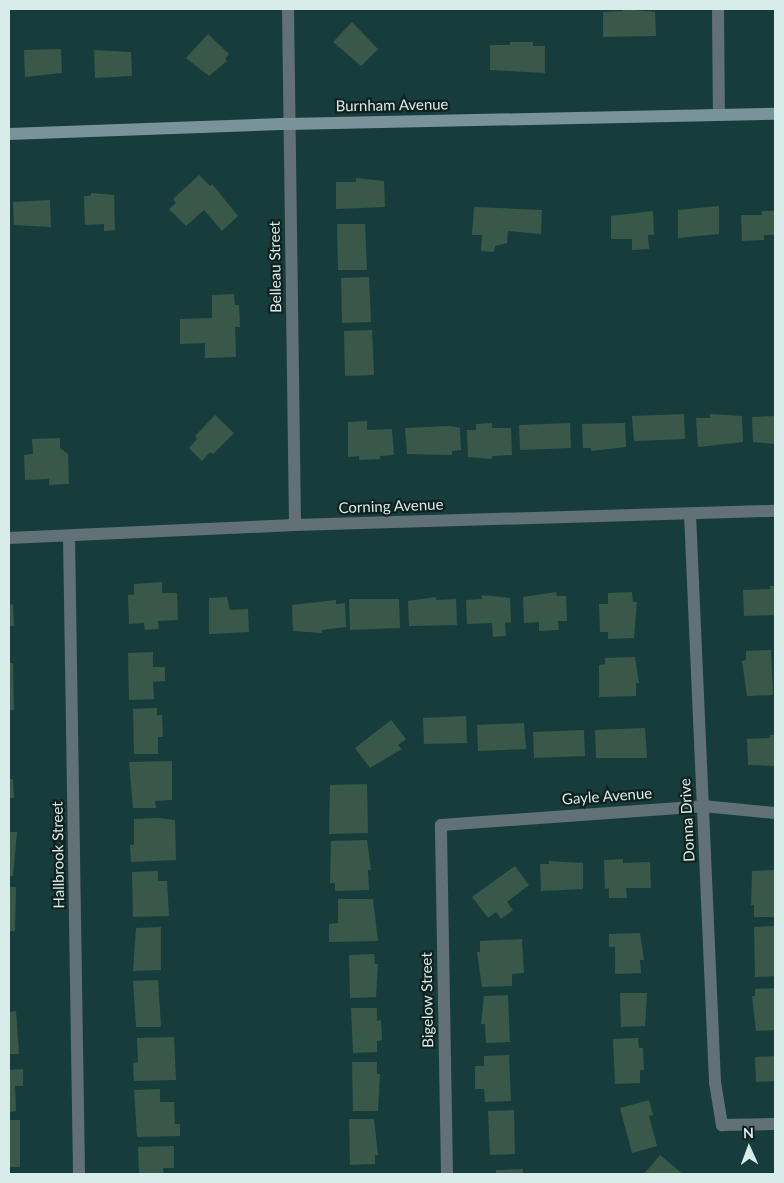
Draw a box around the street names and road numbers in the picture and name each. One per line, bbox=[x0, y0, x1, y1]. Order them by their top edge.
street label: Burnham Avenue bbox=[335, 95, 449, 115]
street label: Belleau Street bbox=[265, 221, 285, 313]
street label: Corning Avenue bbox=[338, 495, 444, 517]
street label: Donna Drive bbox=[676, 778, 698, 862]
street label: Gayle Avenue bbox=[561, 784, 653, 808]
street label: Hallbrook Street bbox=[48, 801, 68, 909]
street label: Bigelow Street bbox=[417, 952, 437, 1048]

